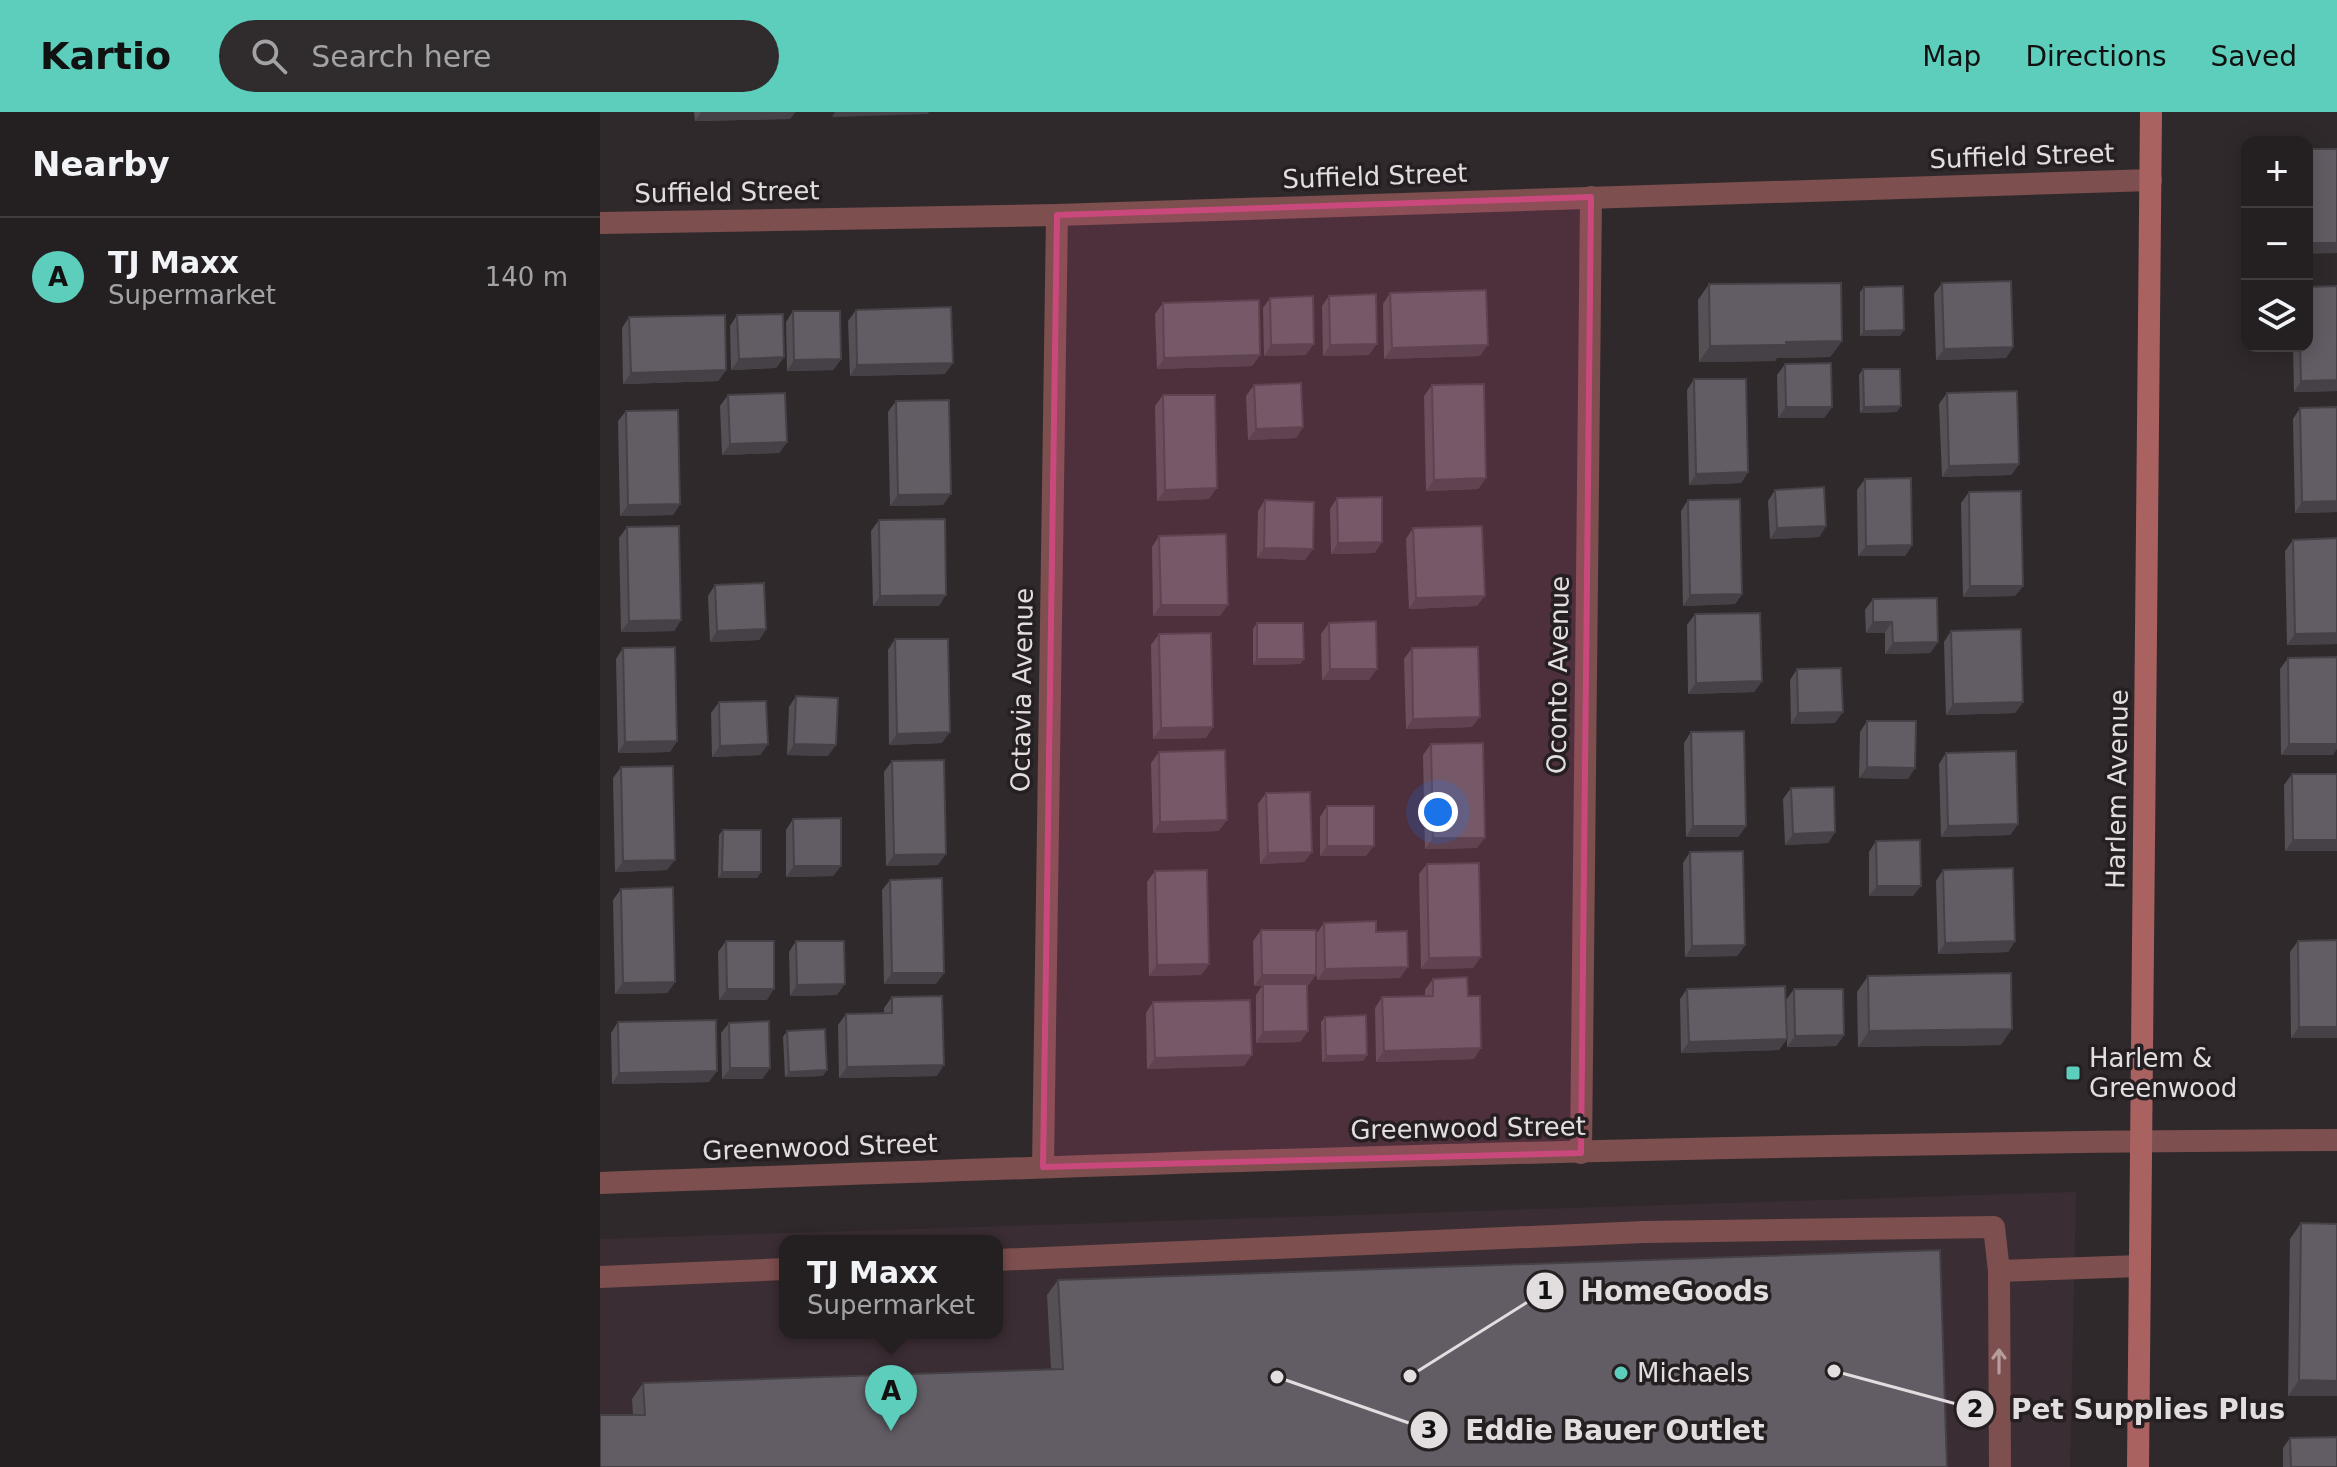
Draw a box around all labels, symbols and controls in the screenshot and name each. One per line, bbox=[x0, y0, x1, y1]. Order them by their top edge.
search box bbox=[219, 20, 779, 92]
text: Kartio bbox=[40, 34, 171, 78]
icon: search bbox=[247, 34, 291, 78]
text: Search here bbox=[311, 39, 491, 74]
text: Map bbox=[1922, 40, 1981, 73]
text: Directions bbox=[2025, 40, 2166, 73]
text: Saved bbox=[2210, 40, 2297, 73]
map controls bbox=[2241, 136, 2313, 352]
button: + bbox=[2241, 136, 2313, 208]
street label: Suffield Street bbox=[1929, 138, 2115, 174]
text: Nearby bbox=[32, 144, 170, 184]
street label: Suffield Street bbox=[1282, 158, 1468, 194]
street label: Suffield Street bbox=[634, 175, 820, 209]
button: − bbox=[2241, 208, 2313, 280]
text: TJ Maxx bbox=[108, 245, 239, 280]
text: A bbox=[48, 262, 68, 292]
text: 140 m bbox=[485, 262, 568, 292]
text: Supermarket bbox=[108, 280, 276, 310]
button: layers bbox=[2241, 280, 2313, 352]
street label: Oconto Avenue bbox=[1541, 576, 1575, 774]
street label: Octavia Avenue bbox=[1005, 588, 1039, 792]
street label: Harlem Avenue bbox=[2100, 689, 2134, 889]
your location bbox=[1418, 792, 1458, 832]
place label: Harlem & Greenwood bbox=[2089, 1043, 2237, 1103]
marker: Harlem & Greenwood bbox=[2064, 1064, 2082, 1082]
street label: Greenwood Street bbox=[1350, 1111, 1586, 1145]
street label: Greenwood Street bbox=[702, 1128, 938, 1166]
popup bbox=[779, 1235, 1003, 1339]
text: TJ Maxx bbox=[807, 1255, 938, 1290]
callout: HomeGoods bbox=[1525, 1265, 1786, 1317]
text: HomeGoods bbox=[1581, 1275, 1770, 1308]
text: 1 bbox=[1537, 1277, 1553, 1305]
text: Supermarket bbox=[807, 1290, 975, 1320]
one-way arrow bbox=[1991, 1348, 2007, 1375]
place label: Michaels bbox=[1637, 1358, 1750, 1388]
marker: Michaels bbox=[1612, 1364, 1630, 1382]
pin: A bbox=[865, 1365, 917, 1431]
callout: Pet Supplies Plus bbox=[1955, 1383, 2302, 1435]
text: Pet Supplies Plus bbox=[2011, 1393, 2285, 1426]
text: 2 bbox=[1967, 1395, 1983, 1423]
callout: Eddie Bauer Outlet bbox=[1409, 1404, 1781, 1456]
text: Eddie Bauer Outlet bbox=[1465, 1414, 1765, 1447]
text: 3 bbox=[1421, 1416, 1437, 1444]

